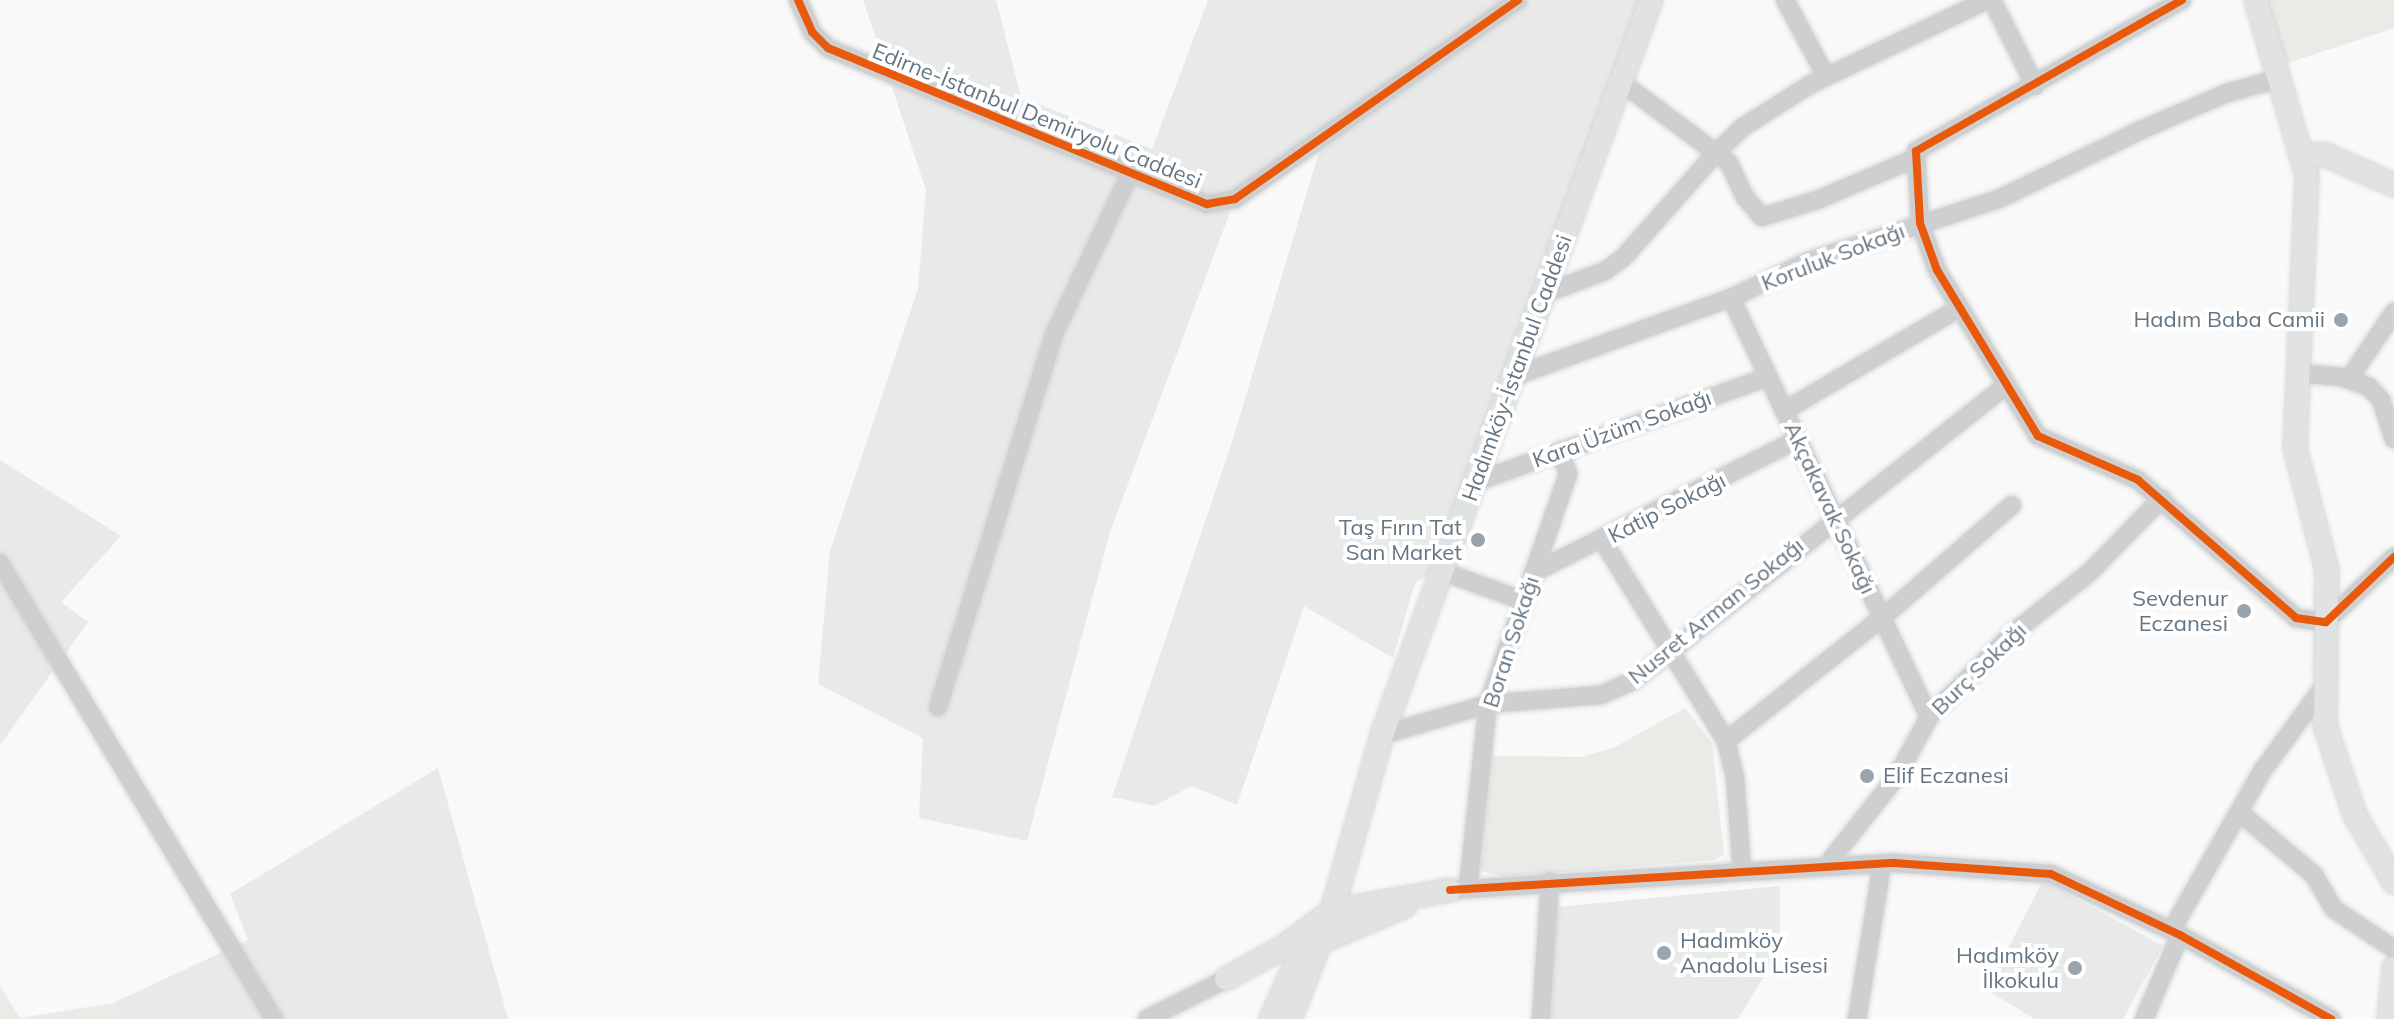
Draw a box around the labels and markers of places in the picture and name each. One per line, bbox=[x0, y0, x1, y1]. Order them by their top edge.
place label: Hadım Baba Camii bbox=[2133, 307, 2325, 333]
marker: Hadım Baba Camii bbox=[2332, 311, 2350, 329]
place label: Taş Fırın Tat San Market bbox=[1339, 514, 1462, 566]
marker: Taş Fırın Tat San Market bbox=[1469, 531, 1487, 549]
place label: Sevdenur Eczanesi bbox=[2132, 585, 2228, 636]
marker: Sevdenur Eczanesi bbox=[2235, 602, 2253, 620]
place label: Elif Eczanesi bbox=[1883, 763, 2009, 789]
marker: Elif Eczanesi bbox=[1858, 767, 1876, 785]
place label: Hadımköy Anadolu Lisesi bbox=[1680, 927, 1828, 978]
place label: Hadımköy İlkokulu bbox=[1956, 942, 2059, 994]
marker: Hadımköy Anadolu Lisesi bbox=[1655, 944, 1673, 962]
marker: Hadımköy İlkokulu bbox=[2066, 959, 2084, 977]

